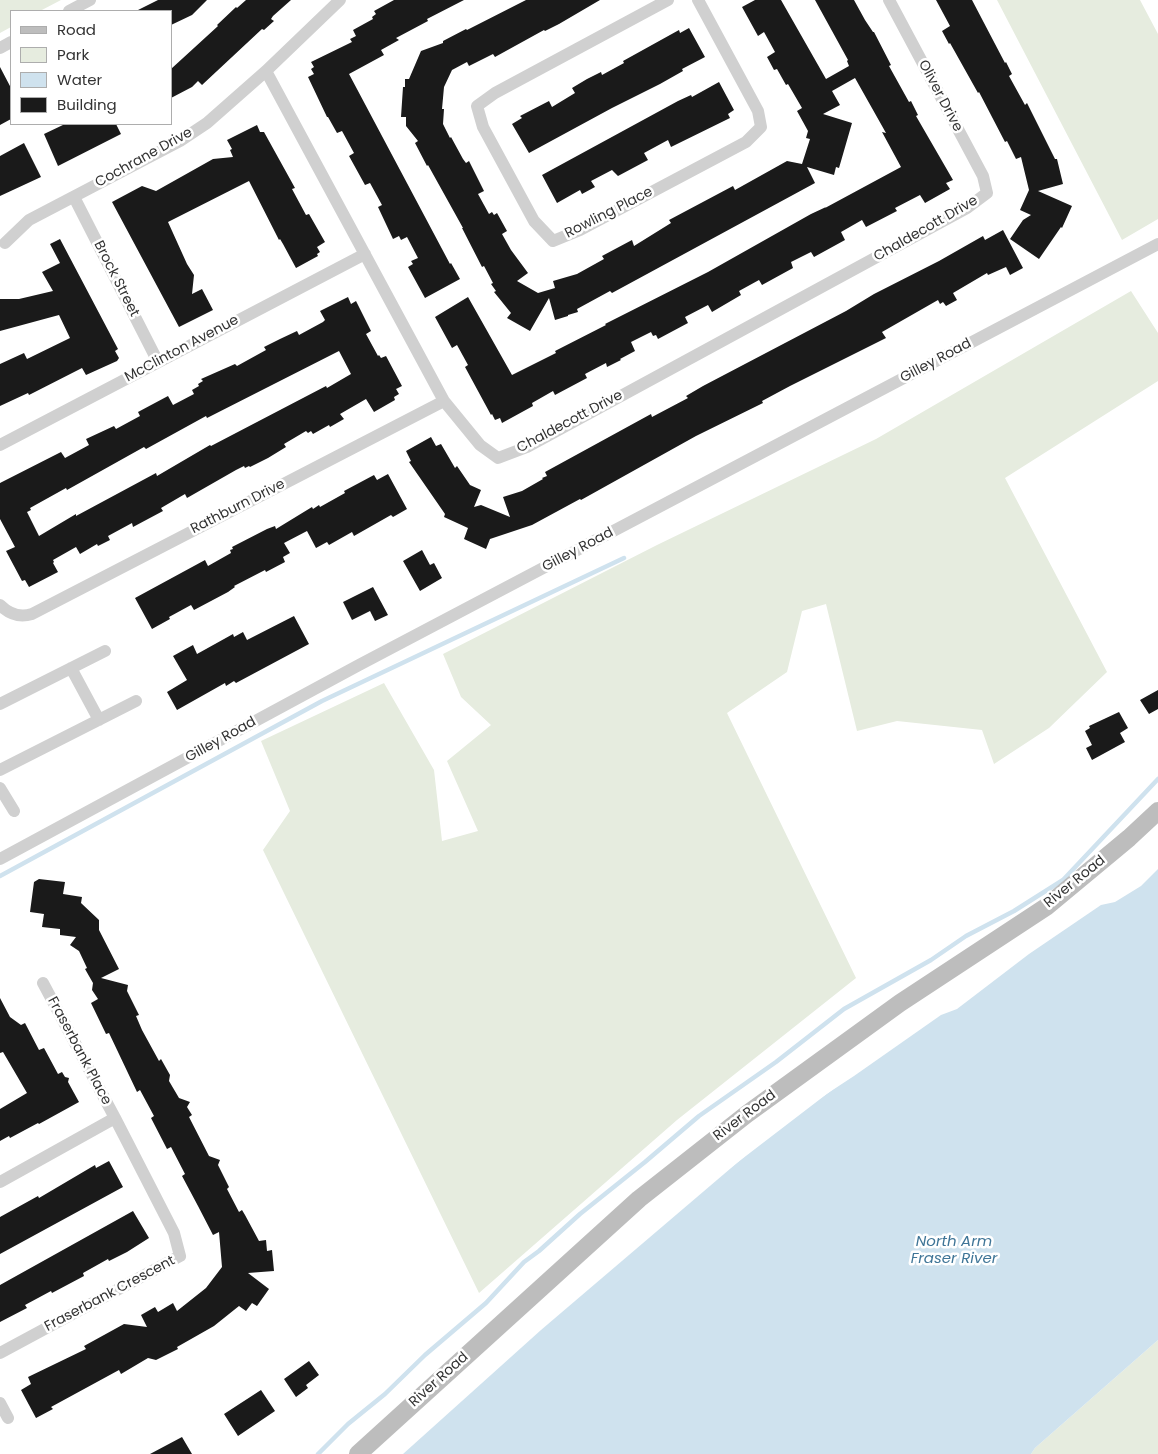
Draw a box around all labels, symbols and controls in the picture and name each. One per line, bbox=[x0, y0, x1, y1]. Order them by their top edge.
legend bbox=[10, 10, 172, 125]
text: Road bbox=[57, 19, 96, 40]
text: Park bbox=[57, 44, 89, 65]
street label: Oliver Drive bbox=[914, 57, 966, 135]
text: Water bbox=[57, 69, 102, 90]
text: Building bbox=[57, 94, 117, 115]
street label: Cochrane Drive bbox=[93, 124, 195, 192]
street label: Rowling Place bbox=[562, 184, 656, 242]
street label: Chaldecott Drive bbox=[871, 192, 981, 266]
street label: Brock Street bbox=[90, 238, 142, 320]
street label: McClinton Avenue bbox=[122, 312, 242, 386]
street label: Gilley Road bbox=[898, 335, 974, 387]
street label: Chaldecott Drive bbox=[514, 387, 626, 457]
street label: Rathburn Drive bbox=[188, 476, 288, 538]
street label: Gilley Road bbox=[540, 524, 616, 576]
street label: Gilley Road bbox=[183, 714, 259, 766]
street label: River Road bbox=[1041, 852, 1109, 912]
street label: Fraserbank Place bbox=[43, 994, 115, 1108]
street label: River Road bbox=[710, 1087, 780, 1145]
water label: North Arm Fraser River bbox=[911, 1233, 997, 1268]
street label: Fraserbank Crescent bbox=[42, 1253, 178, 1335]
street label: River Road bbox=[406, 1349, 472, 1411]

